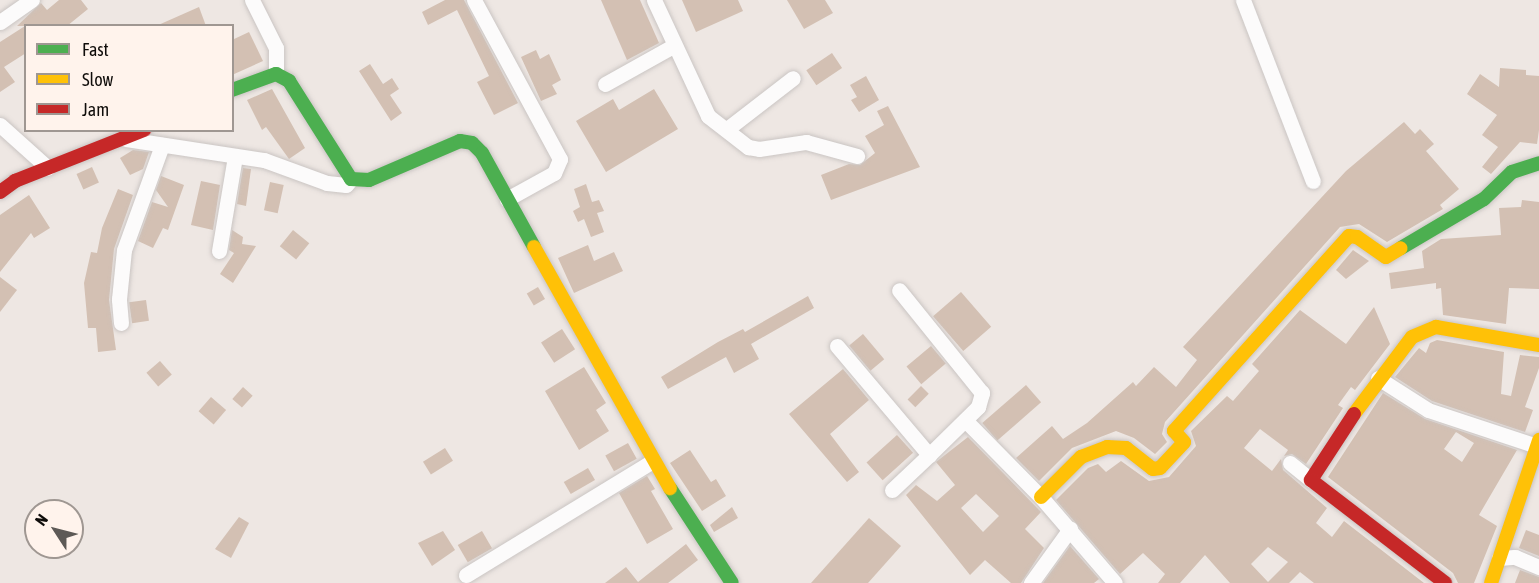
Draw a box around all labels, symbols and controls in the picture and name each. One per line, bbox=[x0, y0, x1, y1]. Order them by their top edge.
legend bbox=[24, 24, 234, 132]
text: Fast bbox=[82, 39, 109, 60]
text: Slow bbox=[82, 69, 113, 90]
text: Jam bbox=[82, 99, 109, 120]
north arrow bbox=[24, 499, 84, 559]
text: N bbox=[31, 510, 51, 529]

